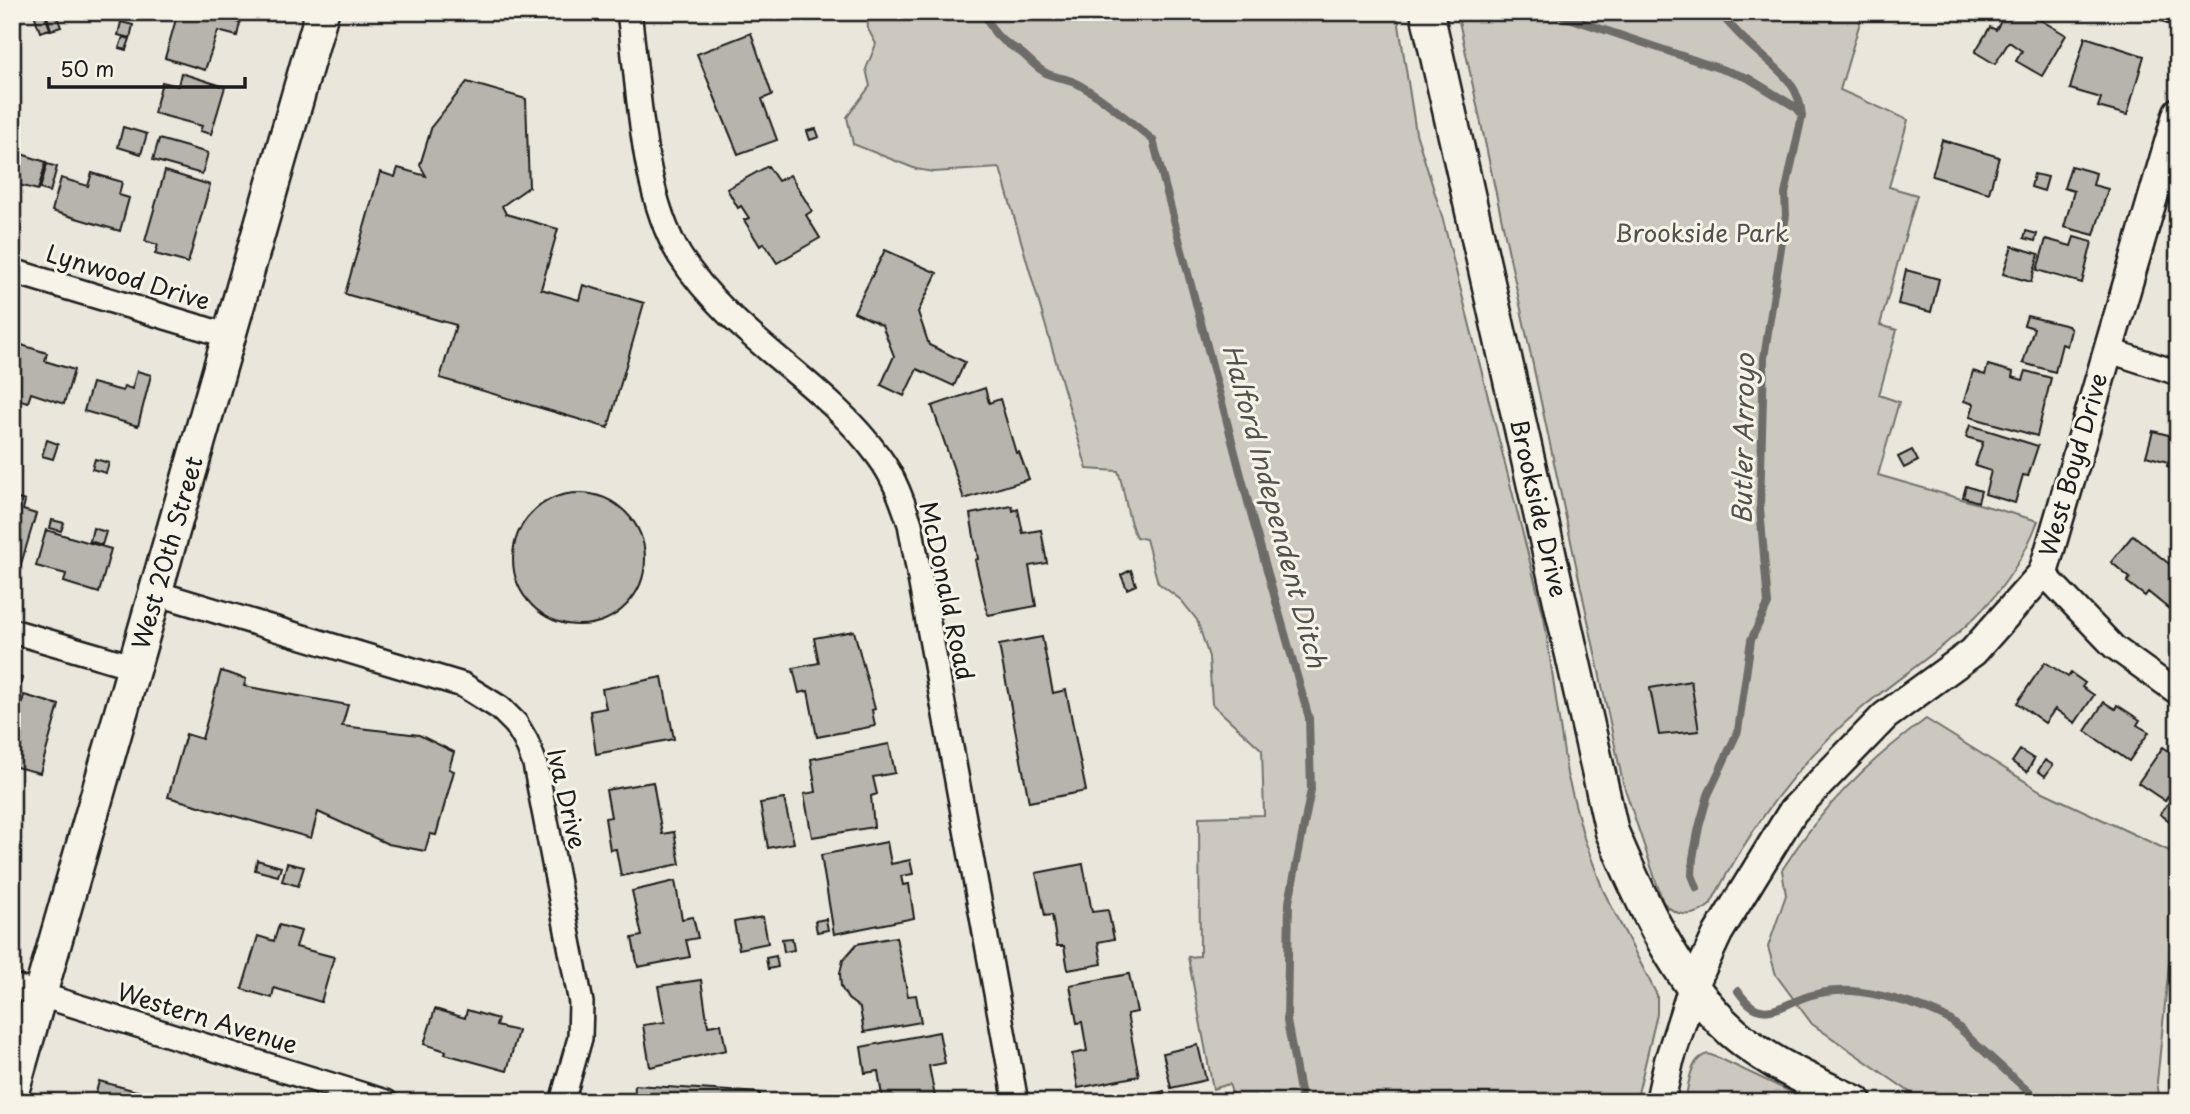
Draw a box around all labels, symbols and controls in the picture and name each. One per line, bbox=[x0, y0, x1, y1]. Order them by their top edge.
scale bar bbox=[49, 46, 245, 90]
text: 50 m bbox=[60, 52, 114, 84]
park label: Brookside Park bbox=[1615, 214, 1789, 250]
street label: Lynwood Drive bbox=[42, 234, 215, 318]
water label: Halford Independent Ditch bbox=[1213, 339, 1338, 673]
water label: Butler Arroyo bbox=[1722, 352, 1764, 525]
street label: West Boyd Drive bbox=[2029, 368, 2115, 560]
street label: Brookside Drive bbox=[1502, 415, 1578, 600]
street label: West 20th Street bbox=[121, 451, 211, 653]
street label: McDonald Road bbox=[911, 498, 984, 683]
street label: Iva Drive bbox=[539, 745, 597, 852]
street label: Western Avenue bbox=[113, 973, 302, 1062]

